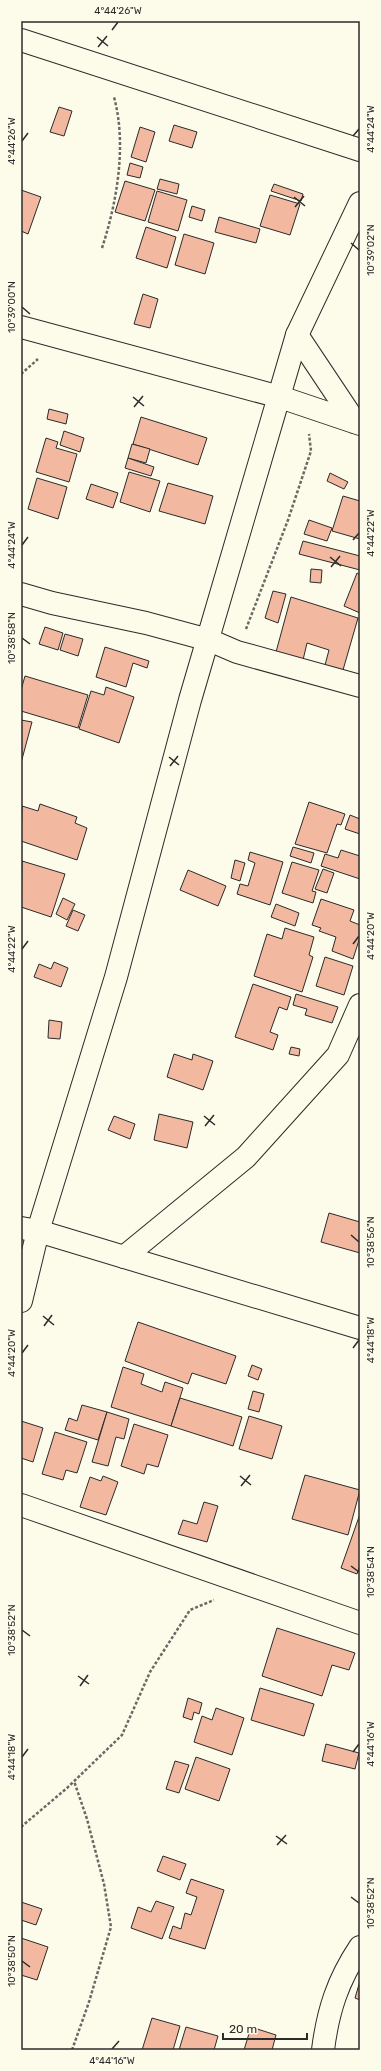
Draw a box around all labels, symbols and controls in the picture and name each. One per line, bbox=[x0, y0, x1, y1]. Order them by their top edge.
text: 4°44'26"W bbox=[94, 5, 142, 17]
text: 4°44'24"W bbox=[365, 105, 377, 153]
text: 4°44'26"W bbox=[6, 117, 18, 165]
text: 10°39'02"N bbox=[365, 224, 377, 276]
text: 10°39'00"N bbox=[6, 281, 18, 333]
text: 4°44'22"W bbox=[365, 509, 377, 557]
text: 4°44'24"W bbox=[6, 521, 18, 569]
text: 10°38'58"N bbox=[6, 612, 18, 664]
text: 4°44'20"W bbox=[365, 912, 377, 960]
text: 4°44'22"W bbox=[6, 925, 18, 973]
text: 10°38'56"N bbox=[365, 1216, 377, 1268]
text: 4°44'18"W bbox=[365, 1317, 377, 1363]
text: 4°44'20"W bbox=[6, 1329, 18, 1377]
text: 10°38'54"N bbox=[365, 1546, 377, 1598]
text: 10°38'52"N bbox=[6, 1604, 18, 1656]
text: 4°44'16"W bbox=[365, 1721, 377, 1767]
text: 4°44'18"W bbox=[6, 1734, 18, 1780]
text: 10°38'52"N bbox=[365, 1877, 377, 1929]
text: 10°38'50"N bbox=[6, 1935, 18, 1987]
scale bar bbox=[223, 2015, 307, 2041]
text: 20 m bbox=[229, 2022, 257, 2036]
text: 4°44'16"W bbox=[89, 2055, 135, 2067]

